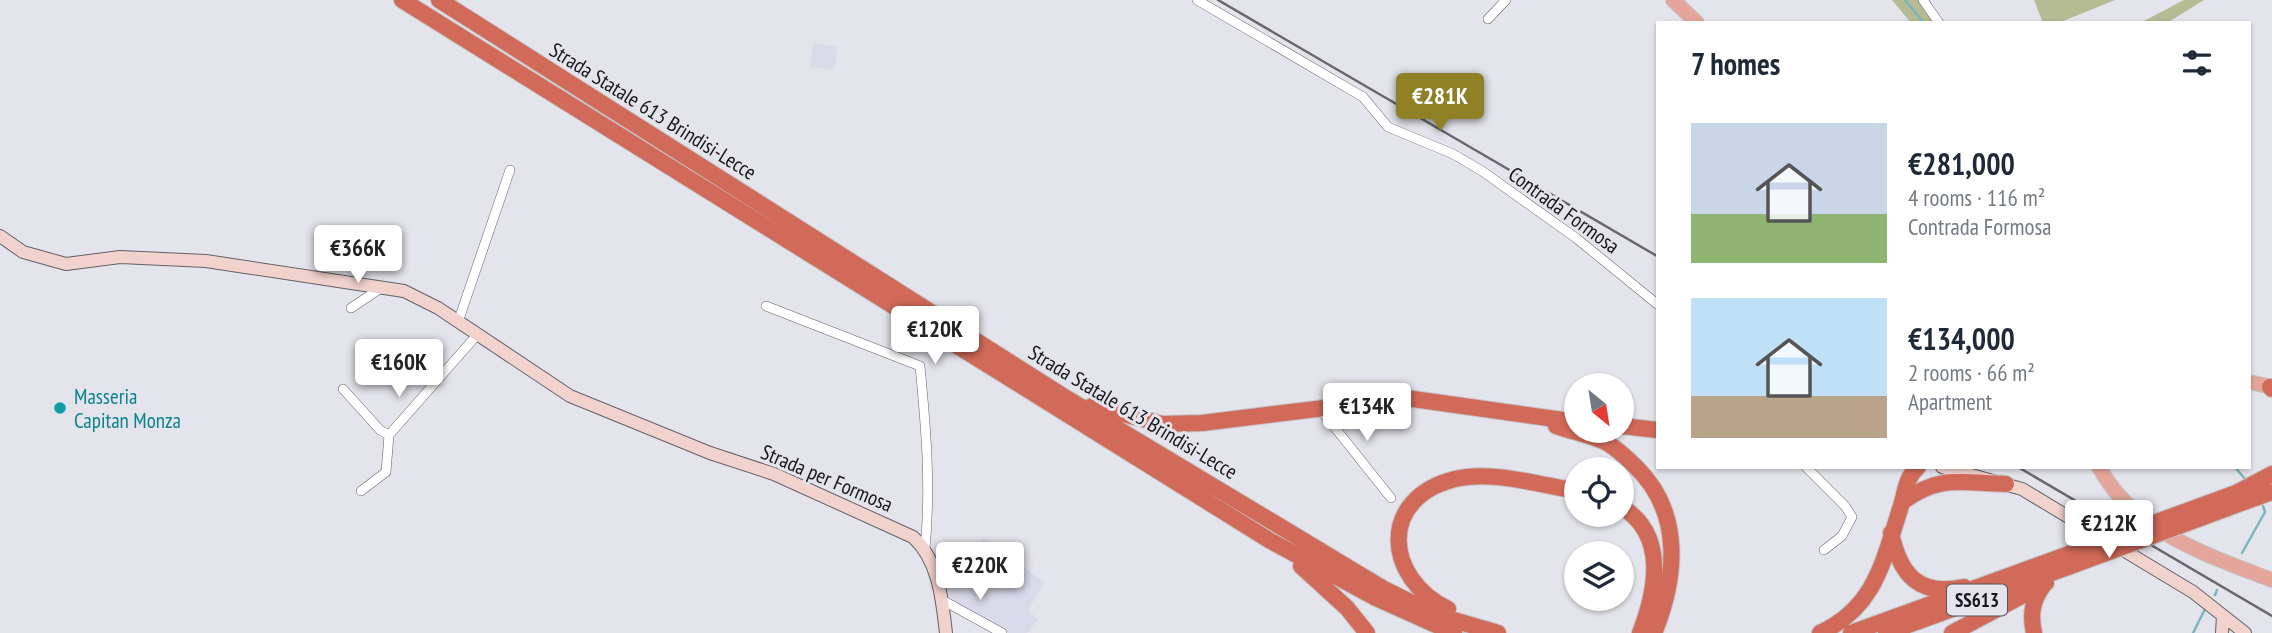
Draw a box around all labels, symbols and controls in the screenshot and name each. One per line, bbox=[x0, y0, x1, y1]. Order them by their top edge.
street label: Strada Statale 613 Brindisi-Lecce bbox=[544, 36, 762, 186]
text: 7 homes bbox=[1691, 44, 1780, 83]
icon: filters bbox=[2178, 44, 2216, 82]
pin: €281K bbox=[1391, 74, 1489, 133]
text: €281K bbox=[1412, 81, 1468, 110]
text: €281,000 bbox=[1908, 144, 2015, 183]
icon: home bbox=[1747, 151, 1831, 235]
street label: Contrada Formosa bbox=[1503, 161, 1625, 259]
text: 4 rooms · 116 m² bbox=[1908, 183, 2045, 212]
text: Contrada Formosa bbox=[1908, 212, 2051, 241]
pin: €366K bbox=[309, 226, 407, 285]
text: €366K bbox=[330, 233, 386, 262]
pin: €120K bbox=[886, 306, 984, 366]
text: €120K bbox=[907, 314, 963, 343]
text: €134,000 bbox=[1908, 319, 2015, 358]
icon: home bbox=[1747, 326, 1831, 410]
street label: Strada Statale 613 Brindisi-Lecce bbox=[1024, 339, 1242, 485]
pin: €160K bbox=[350, 340, 448, 399]
text: €160K bbox=[371, 347, 427, 376]
text: 2 rooms · 66 m² bbox=[1908, 358, 2035, 387]
north arrow bbox=[1564, 373, 1634, 443]
map controls bbox=[1564, 373, 1634, 611]
place label: Masseria Capitan Monza bbox=[74, 383, 181, 434]
pin: €134K bbox=[1318, 384, 1416, 443]
text: Apartment bbox=[1908, 387, 1992, 416]
text: €134K bbox=[1339, 391, 1395, 420]
marker: Masseria Capitan Monza bbox=[52, 400, 68, 416]
street label: Strada per Formosa bbox=[757, 438, 897, 518]
button: locate bbox=[1564, 457, 1634, 527]
pin: €212K bbox=[2060, 500, 2158, 560]
text: €212K bbox=[2081, 508, 2137, 537]
button: layers bbox=[1564, 541, 1634, 611]
pin: €220K bbox=[931, 542, 1029, 602]
text: €220K bbox=[952, 550, 1008, 579]
road number: SS613 bbox=[1947, 584, 2007, 615]

